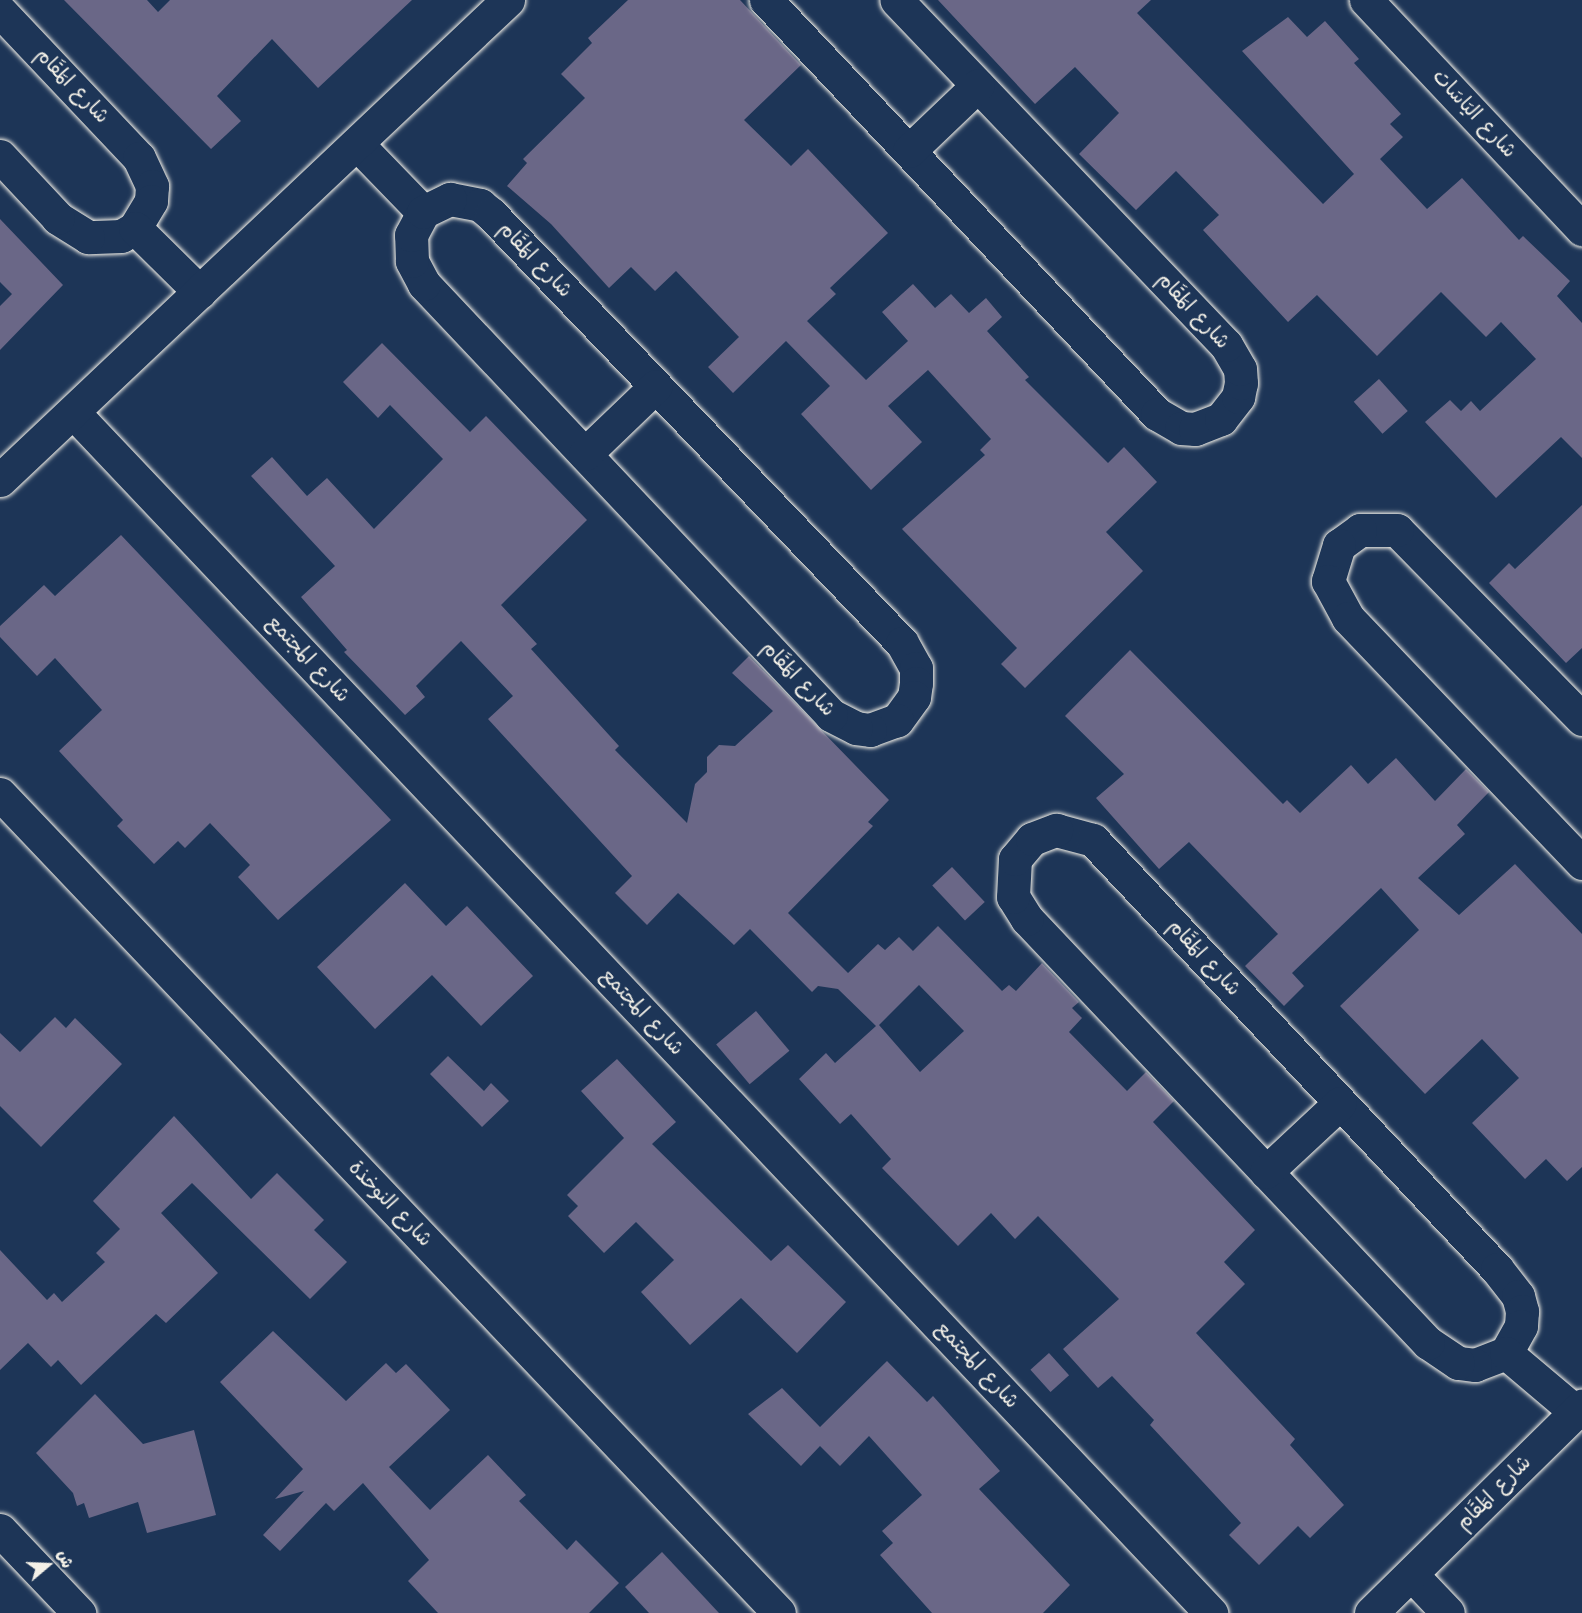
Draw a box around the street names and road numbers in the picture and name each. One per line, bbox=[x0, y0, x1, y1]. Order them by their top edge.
street label: شارع المَقَام bbox=[30, 43, 114, 129]
street label: شارع اليَاسَات bbox=[1427, 65, 1521, 163]
street label: شارع المَقَام bbox=[493, 217, 577, 303]
street label: شارع المَقَام bbox=[1152, 268, 1234, 354]
street label: شارع المجتمع bbox=[261, 610, 355, 708]
street label: شارع المَقَام bbox=[756, 636, 840, 722]
street label: شارع المَقَام bbox=[1163, 915, 1245, 1001]
street label: شارع المجتمع bbox=[595, 963, 689, 1061]
street label: شارع النوخذة bbox=[343, 1156, 437, 1252]
street label: شارع المجتمع bbox=[930, 1316, 1024, 1414]
street label: شارع المَقَام bbox=[1452, 1451, 1536, 1535]

